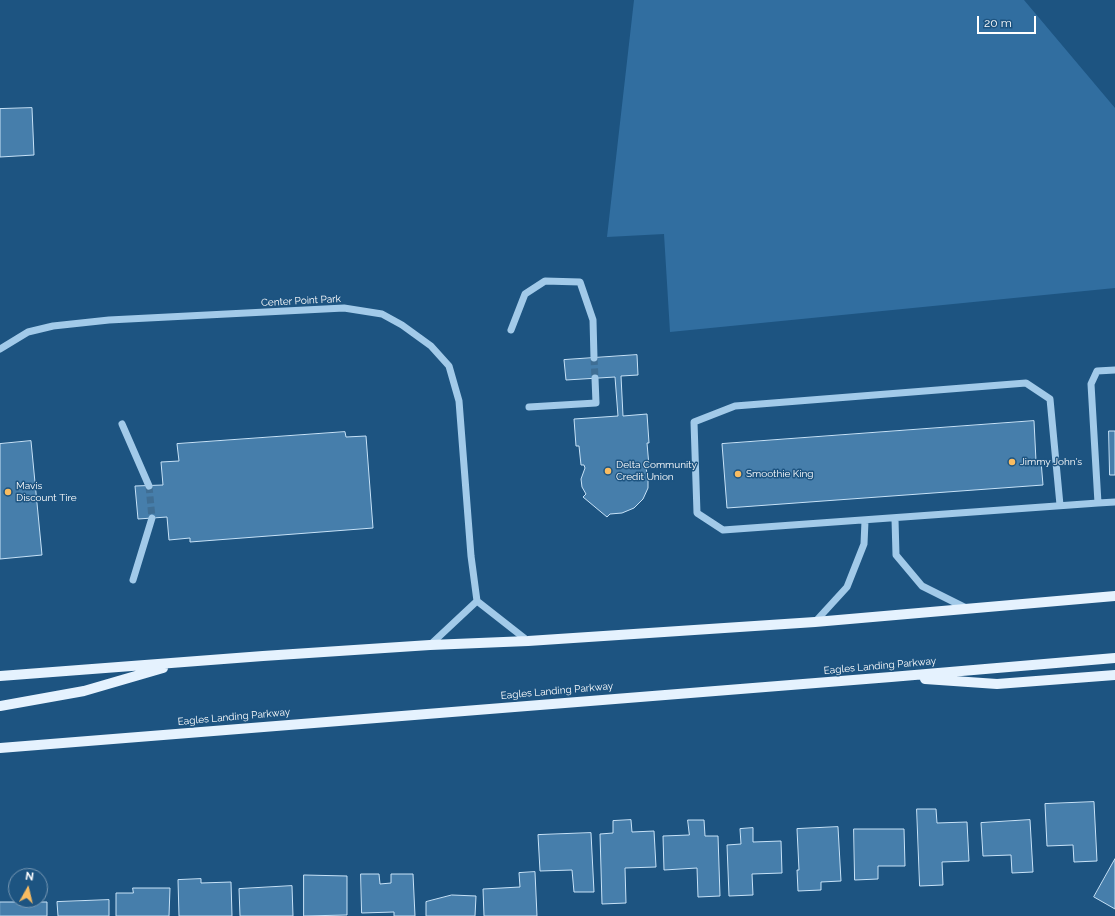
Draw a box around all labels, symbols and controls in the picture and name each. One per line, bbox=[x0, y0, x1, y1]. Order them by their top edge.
scale bar bbox=[979, 8, 1038, 34]
text: 20 m bbox=[984, 16, 1012, 30]
street label: Center Point Park bbox=[261, 293, 341, 309]
place label: Jimmy John's bbox=[1020, 456, 1082, 468]
marker: Jimmy John's bbox=[1007, 457, 1017, 467]
place label: Delta Community Credit Union bbox=[616, 459, 697, 482]
marker: Delta Community Credit Union bbox=[603, 466, 613, 476]
place label: Smoothie King bbox=[746, 468, 813, 480]
marker: Smoothie King bbox=[733, 469, 743, 479]
place label: Mavis Discount Tire bbox=[16, 480, 77, 504]
marker: Mavis Discount Tire bbox=[3, 487, 13, 497]
street label: Eagles Landing Parkway bbox=[823, 655, 937, 677]
street label: Eagles Landing Parkway bbox=[500, 680, 614, 702]
street label: Eagles Landing Parkway bbox=[177, 706, 291, 728]
north arrow bbox=[8, 868, 48, 908]
text: N bbox=[25, 870, 35, 884]

